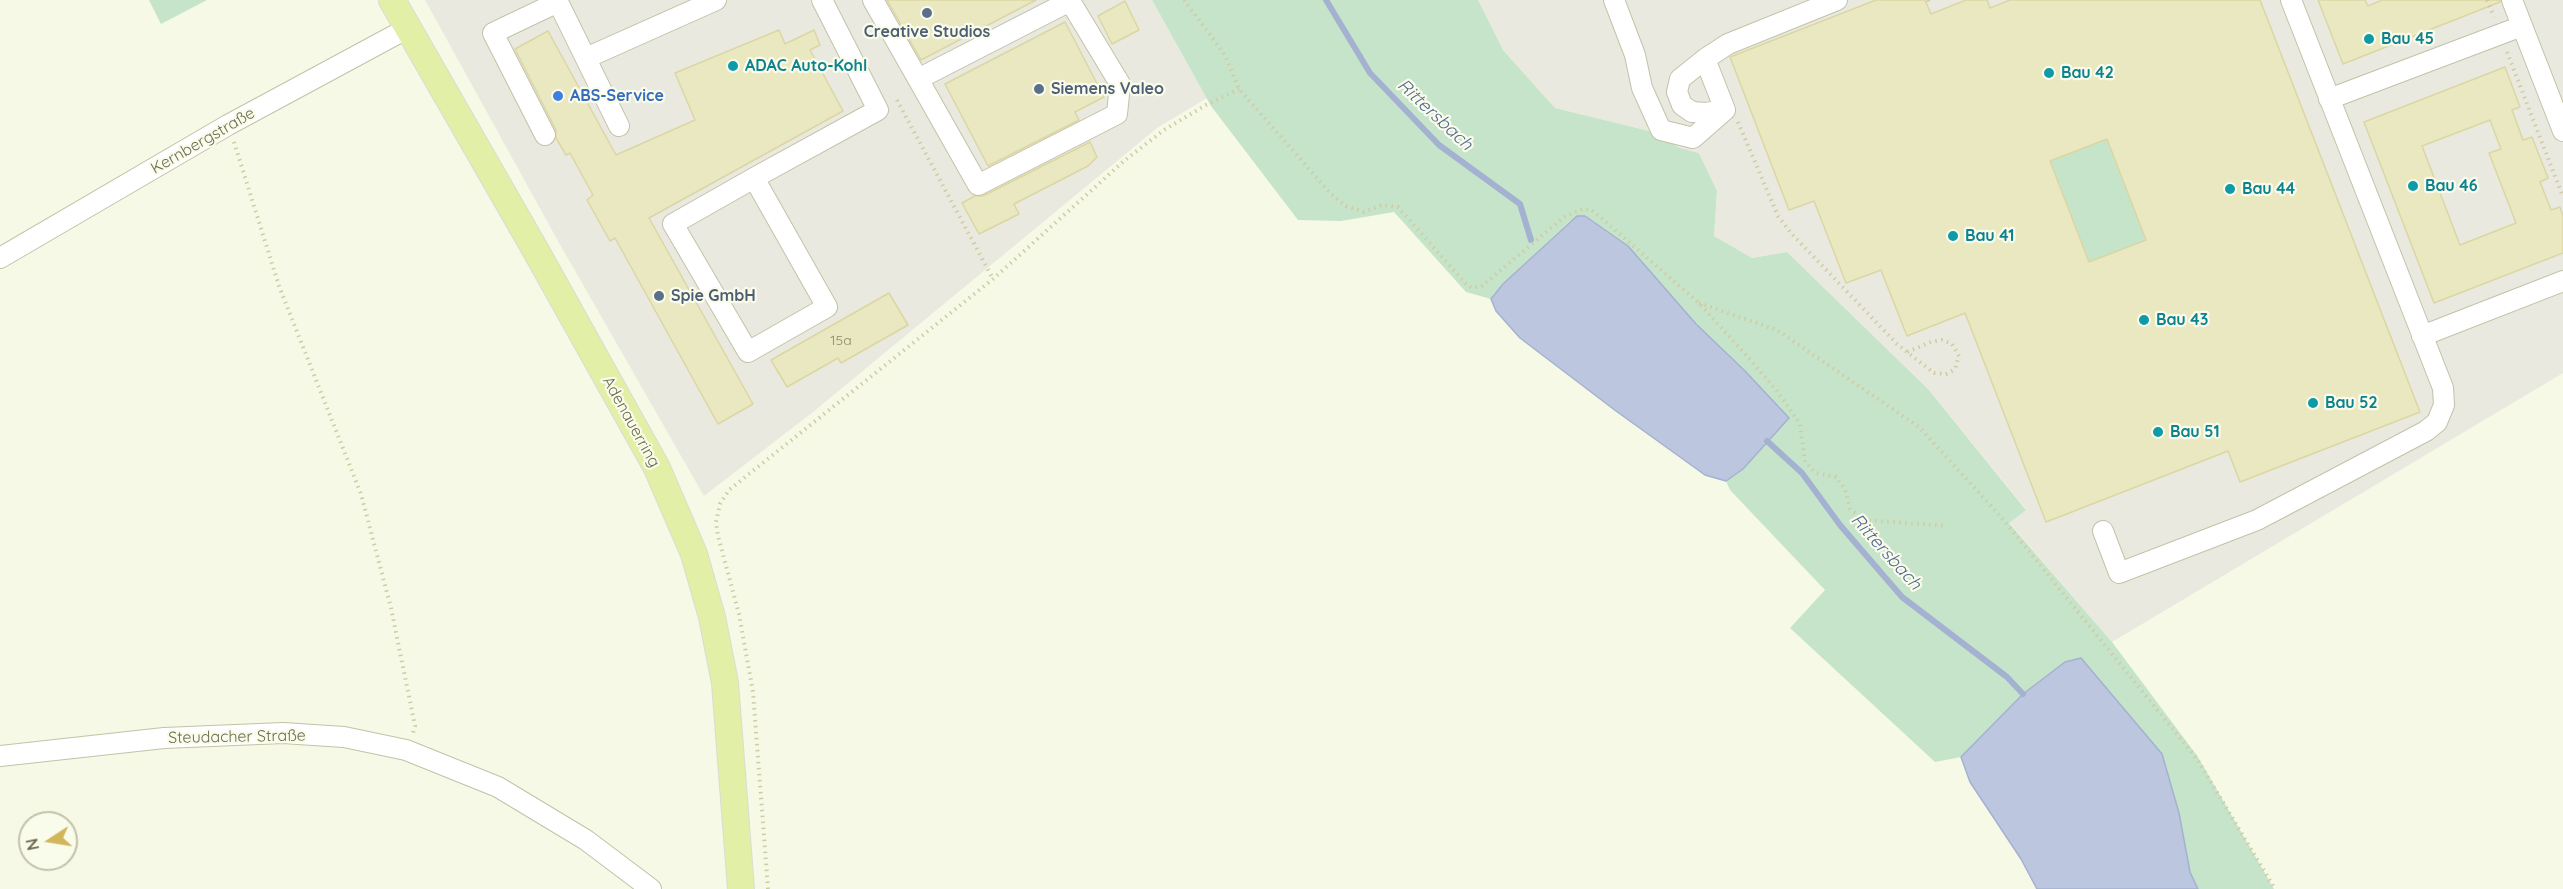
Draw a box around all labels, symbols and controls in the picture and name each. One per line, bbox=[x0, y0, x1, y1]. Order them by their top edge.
marker: Creative Studios bbox=[920, 6, 934, 20]
place label: Creative Studios bbox=[864, 22, 990, 42]
place label: Bau 45 bbox=[2381, 29, 2434, 49]
marker: Bau 45 bbox=[2362, 32, 2376, 46]
place label: ADAC Auto-Kohl bbox=[745, 56, 867, 76]
marker: ADAC Auto-Kohl bbox=[726, 59, 740, 73]
place label: Bau 42 bbox=[2061, 63, 2114, 83]
marker: Bau 42 bbox=[2042, 66, 2056, 80]
water label: Rittersbach bbox=[1393, 75, 1477, 155]
place label: Siemens Valeo bbox=[1051, 79, 1164, 99]
marker: Siemens Valeo bbox=[1032, 82, 1046, 96]
place label: ABS-Service bbox=[570, 86, 664, 106]
marker: ABS-Service bbox=[551, 89, 565, 103]
street label: Kernbergstraße bbox=[148, 104, 258, 178]
place label: Bau 46 bbox=[2425, 176, 2477, 196]
place label: Bau 44 bbox=[2242, 179, 2295, 199]
marker: Bau 46 bbox=[2406, 179, 2420, 193]
marker: Bau 44 bbox=[2223, 182, 2237, 196]
place label: Bau 41 bbox=[1965, 226, 2014, 246]
marker: Bau 41 bbox=[1946, 229, 1960, 243]
place label: Spie GmbH bbox=[671, 286, 756, 306]
marker: Spie GmbH bbox=[652, 289, 666, 303]
place label: Bau 43 bbox=[2156, 310, 2208, 330]
marker: Bau 43 bbox=[2137, 313, 2151, 327]
house number: 15a bbox=[830, 333, 852, 349]
street label: Adenauerring bbox=[598, 373, 664, 471]
place label: Bau 52 bbox=[2325, 393, 2378, 413]
marker: Bau 52 bbox=[2306, 396, 2320, 410]
place label: Bau 51 bbox=[2170, 422, 2220, 442]
marker: Bau 51 bbox=[2151, 425, 2165, 439]
water label: Rittersbach bbox=[1846, 509, 1926, 595]
street label: Steudacher Straße bbox=[168, 726, 306, 748]
north arrow bbox=[18, 811, 78, 871]
text: N bbox=[21, 837, 43, 852]

